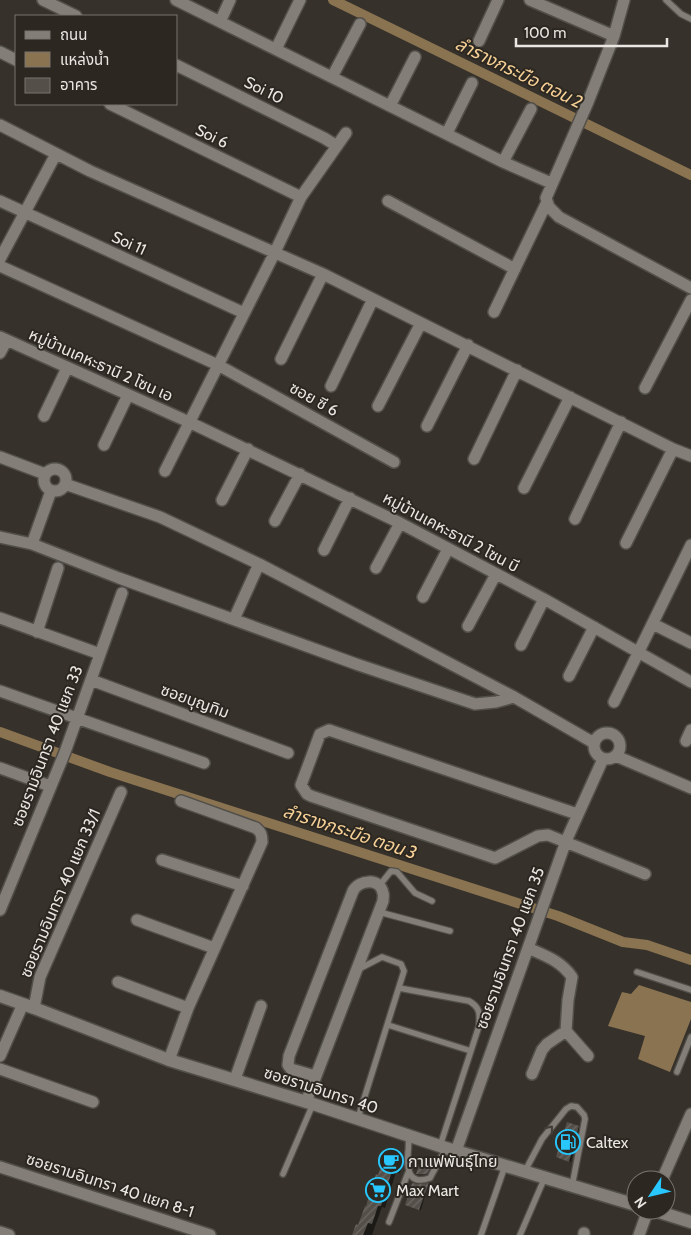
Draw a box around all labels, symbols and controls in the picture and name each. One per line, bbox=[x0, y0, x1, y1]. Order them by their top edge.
legend bbox=[15, 15, 178, 105]
scale bar bbox=[516, 15, 667, 47]
text: 100 m bbox=[524, 24, 566, 42]
text: ถนน bbox=[60, 26, 87, 44]
water label: ลำรางกระบือ ตอน 2 bbox=[452, 33, 586, 113]
text: แหล่งน้ำ bbox=[60, 49, 109, 69]
street label: Soi 10 bbox=[241, 72, 287, 108]
text: อาคาร bbox=[60, 76, 97, 94]
street label: Soi 6 bbox=[192, 120, 232, 152]
street label: Soi 11 bbox=[109, 227, 149, 259]
street label: หมู่บ้านเคหะธานี 2 โซน เอ bbox=[26, 325, 176, 405]
street label: ซอย ซี 6 bbox=[286, 378, 342, 420]
street label: หมู่บ้านเคหะธานี 2 โซน บี bbox=[380, 488, 522, 576]
street label: ซอยรามอินทรา 40 แยก 33 bbox=[7, 663, 87, 829]
street label: ซอยบุญทิม bbox=[158, 680, 232, 722]
water label: ลำรางกระบือ ตอน 3 bbox=[280, 800, 420, 864]
street label: ซอยรามอินทรา 40 แยก 33/1 bbox=[16, 806, 104, 980]
street label: ซอยรามอินทรา 40 แยก 35 bbox=[472, 864, 548, 1032]
street label: ซอยรามอินทรา 40 bbox=[262, 1063, 380, 1117]
one-way arrow bbox=[544, 1126, 552, 1135]
fuel station icon: Caltex bbox=[555, 1129, 581, 1155]
place label: Caltex bbox=[586, 1133, 629, 1152]
cafe icon: กาแฟพันธุ์ไทย bbox=[378, 1148, 404, 1174]
street label: ซอยรามอินทรา 40 แยก 8-1 bbox=[24, 1149, 196, 1221]
place label: กาแฟพันธุ์ไทย bbox=[408, 1152, 498, 1171]
north arrow bbox=[626, 1170, 676, 1220]
supermarket icon: Max Mart bbox=[365, 1177, 391, 1203]
place label: Max Mart bbox=[396, 1181, 459, 1200]
text: N bbox=[630, 1193, 651, 1212]

